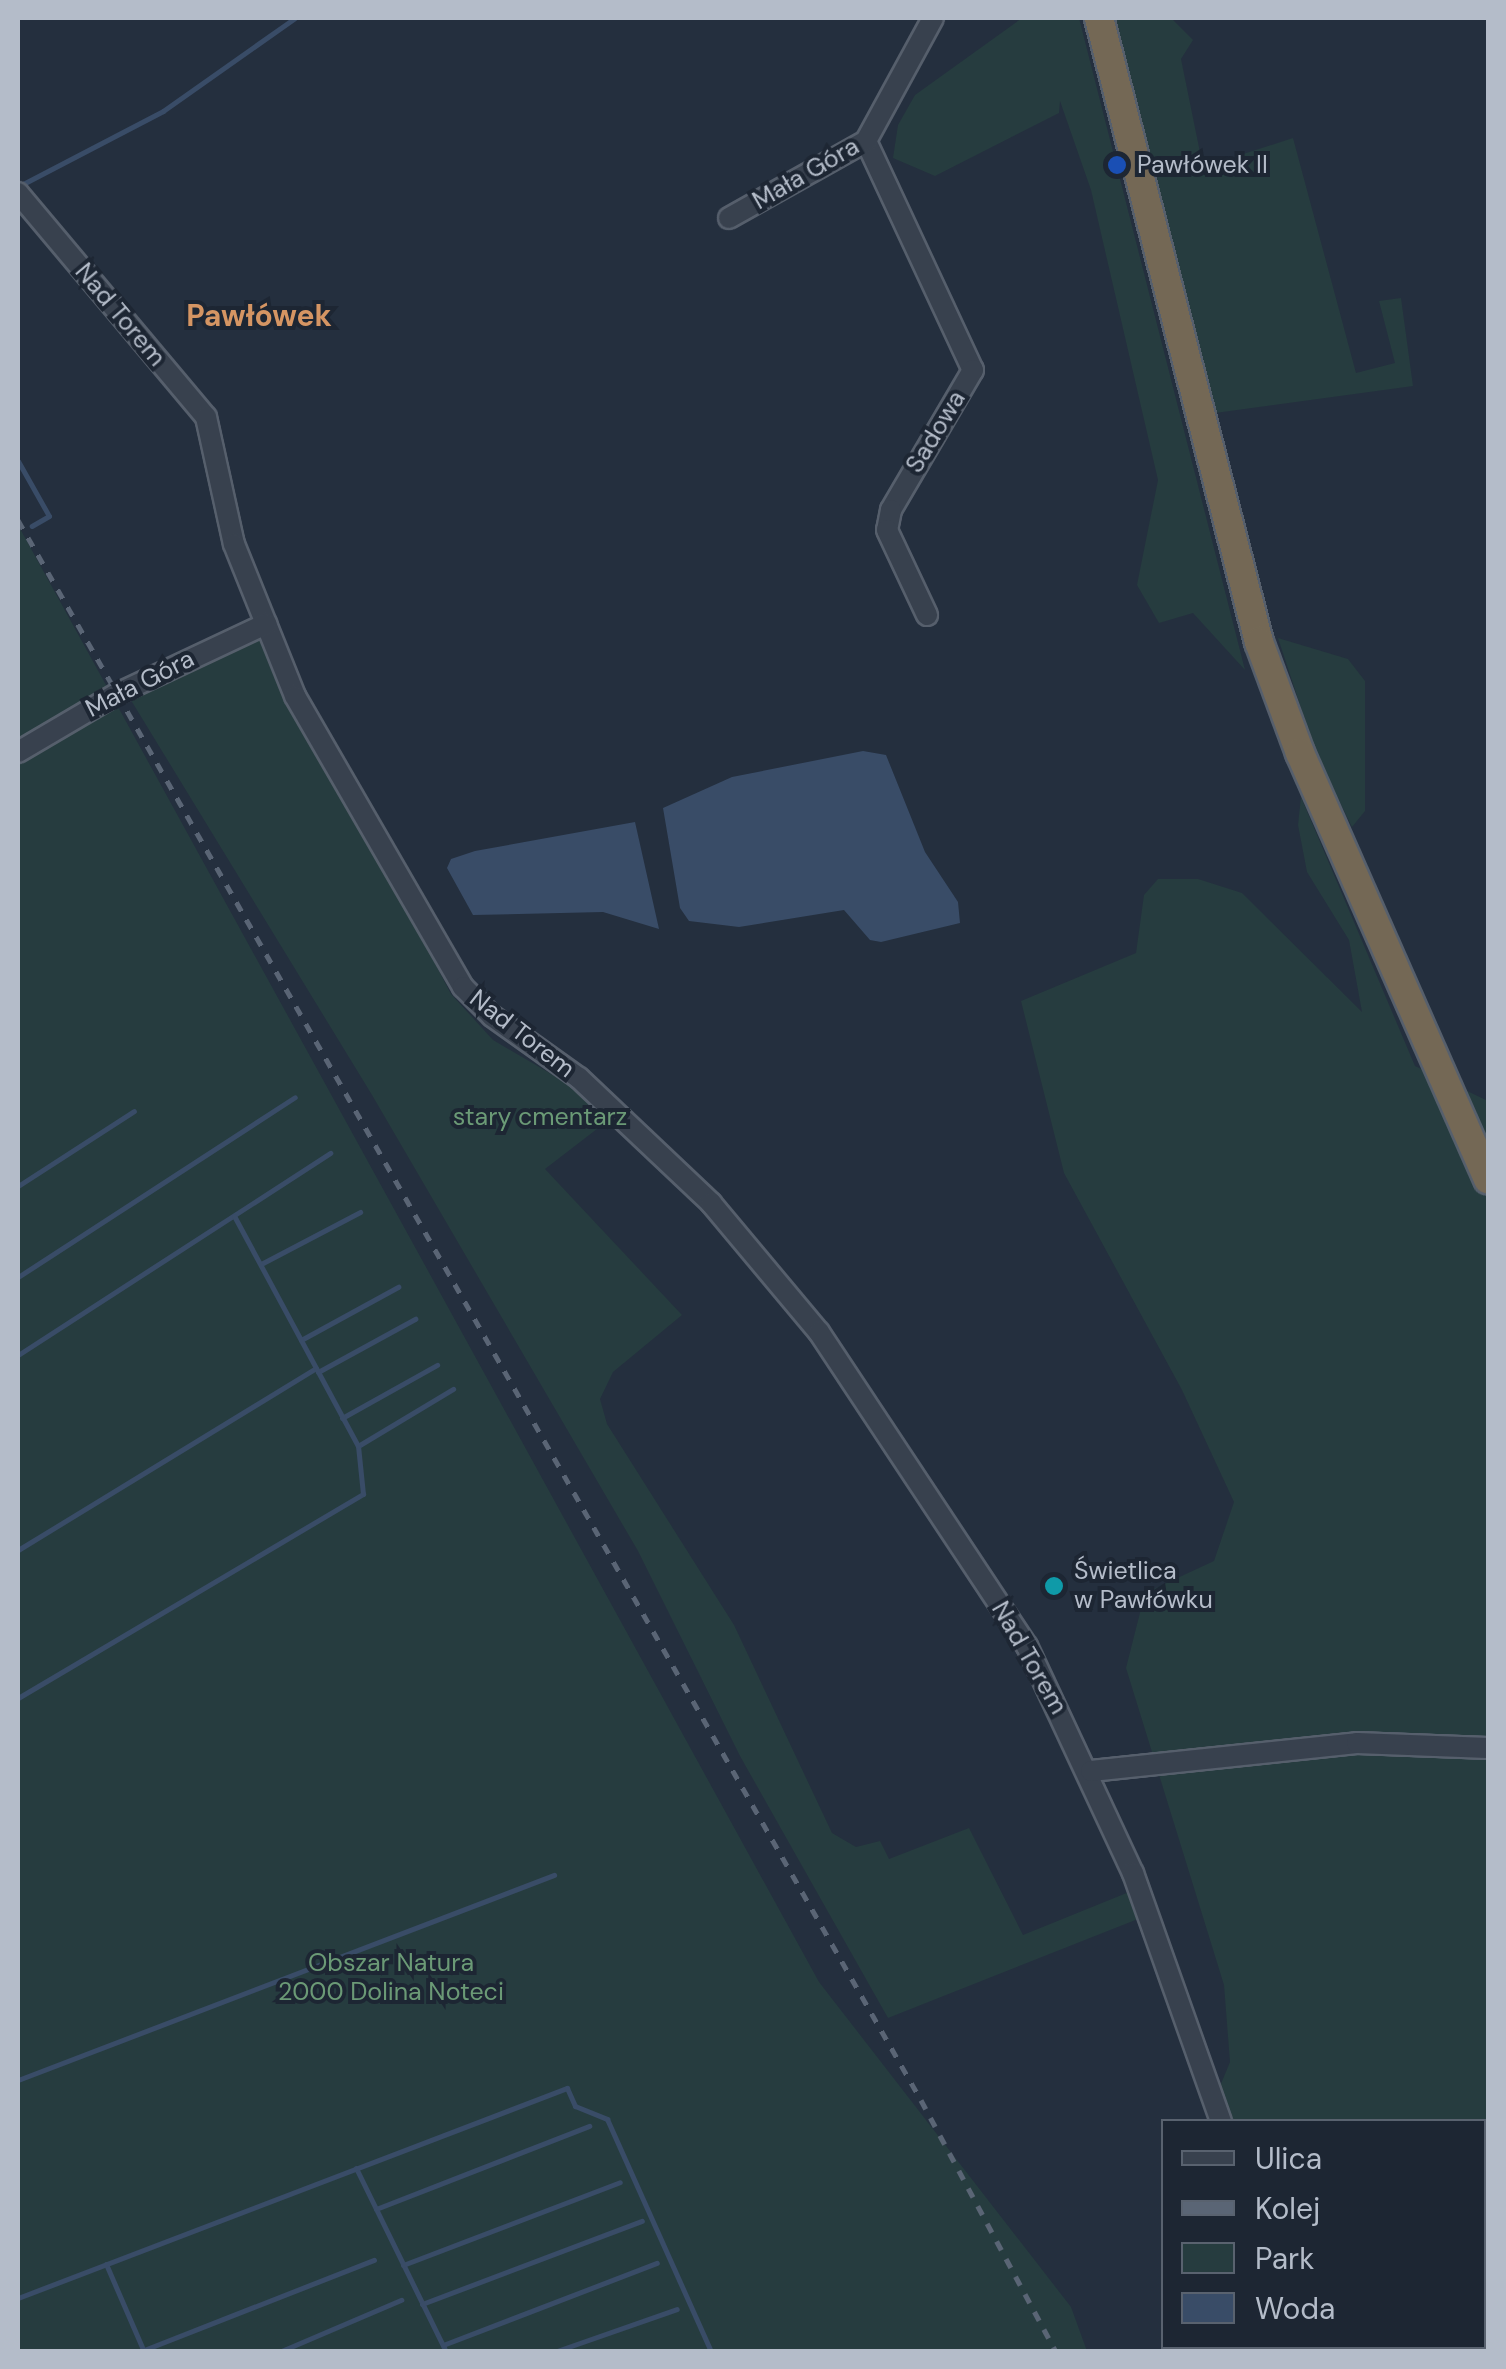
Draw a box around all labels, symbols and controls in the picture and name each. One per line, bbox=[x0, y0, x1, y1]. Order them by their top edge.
street label: Mała Góra bbox=[748, 132, 864, 216]
place label: Pawłówek II bbox=[1137, 150, 1268, 180]
marker: Pawłówek II bbox=[1106, 154, 1128, 176]
street label: Nad Torem bbox=[68, 257, 172, 373]
district label: Pawłówek bbox=[186, 298, 332, 334]
street label: Sadowa bbox=[900, 386, 972, 478]
street label: Mała Góra bbox=[81, 644, 199, 724]
street label: Nad Torem bbox=[463, 984, 581, 1084]
park label: stary cmentarz bbox=[453, 1102, 627, 1132]
place label: Świetlica w Pawłówku bbox=[1074, 1557, 1213, 1616]
marker: Świetlica w Pawłówku bbox=[1043, 1575, 1065, 1597]
street label: Nad Torem bbox=[985, 1596, 1073, 1720]
park label: Obszar Natura 2000 Dolina Noteci bbox=[278, 1949, 504, 2008]
legend bbox=[1161, 2119, 1486, 2349]
text: Ulica bbox=[1255, 2139, 1322, 2178]
text: Kolej bbox=[1255, 2189, 1320, 2228]
text: Park bbox=[1255, 2239, 1314, 2278]
text: Woda bbox=[1255, 2289, 1335, 2328]

